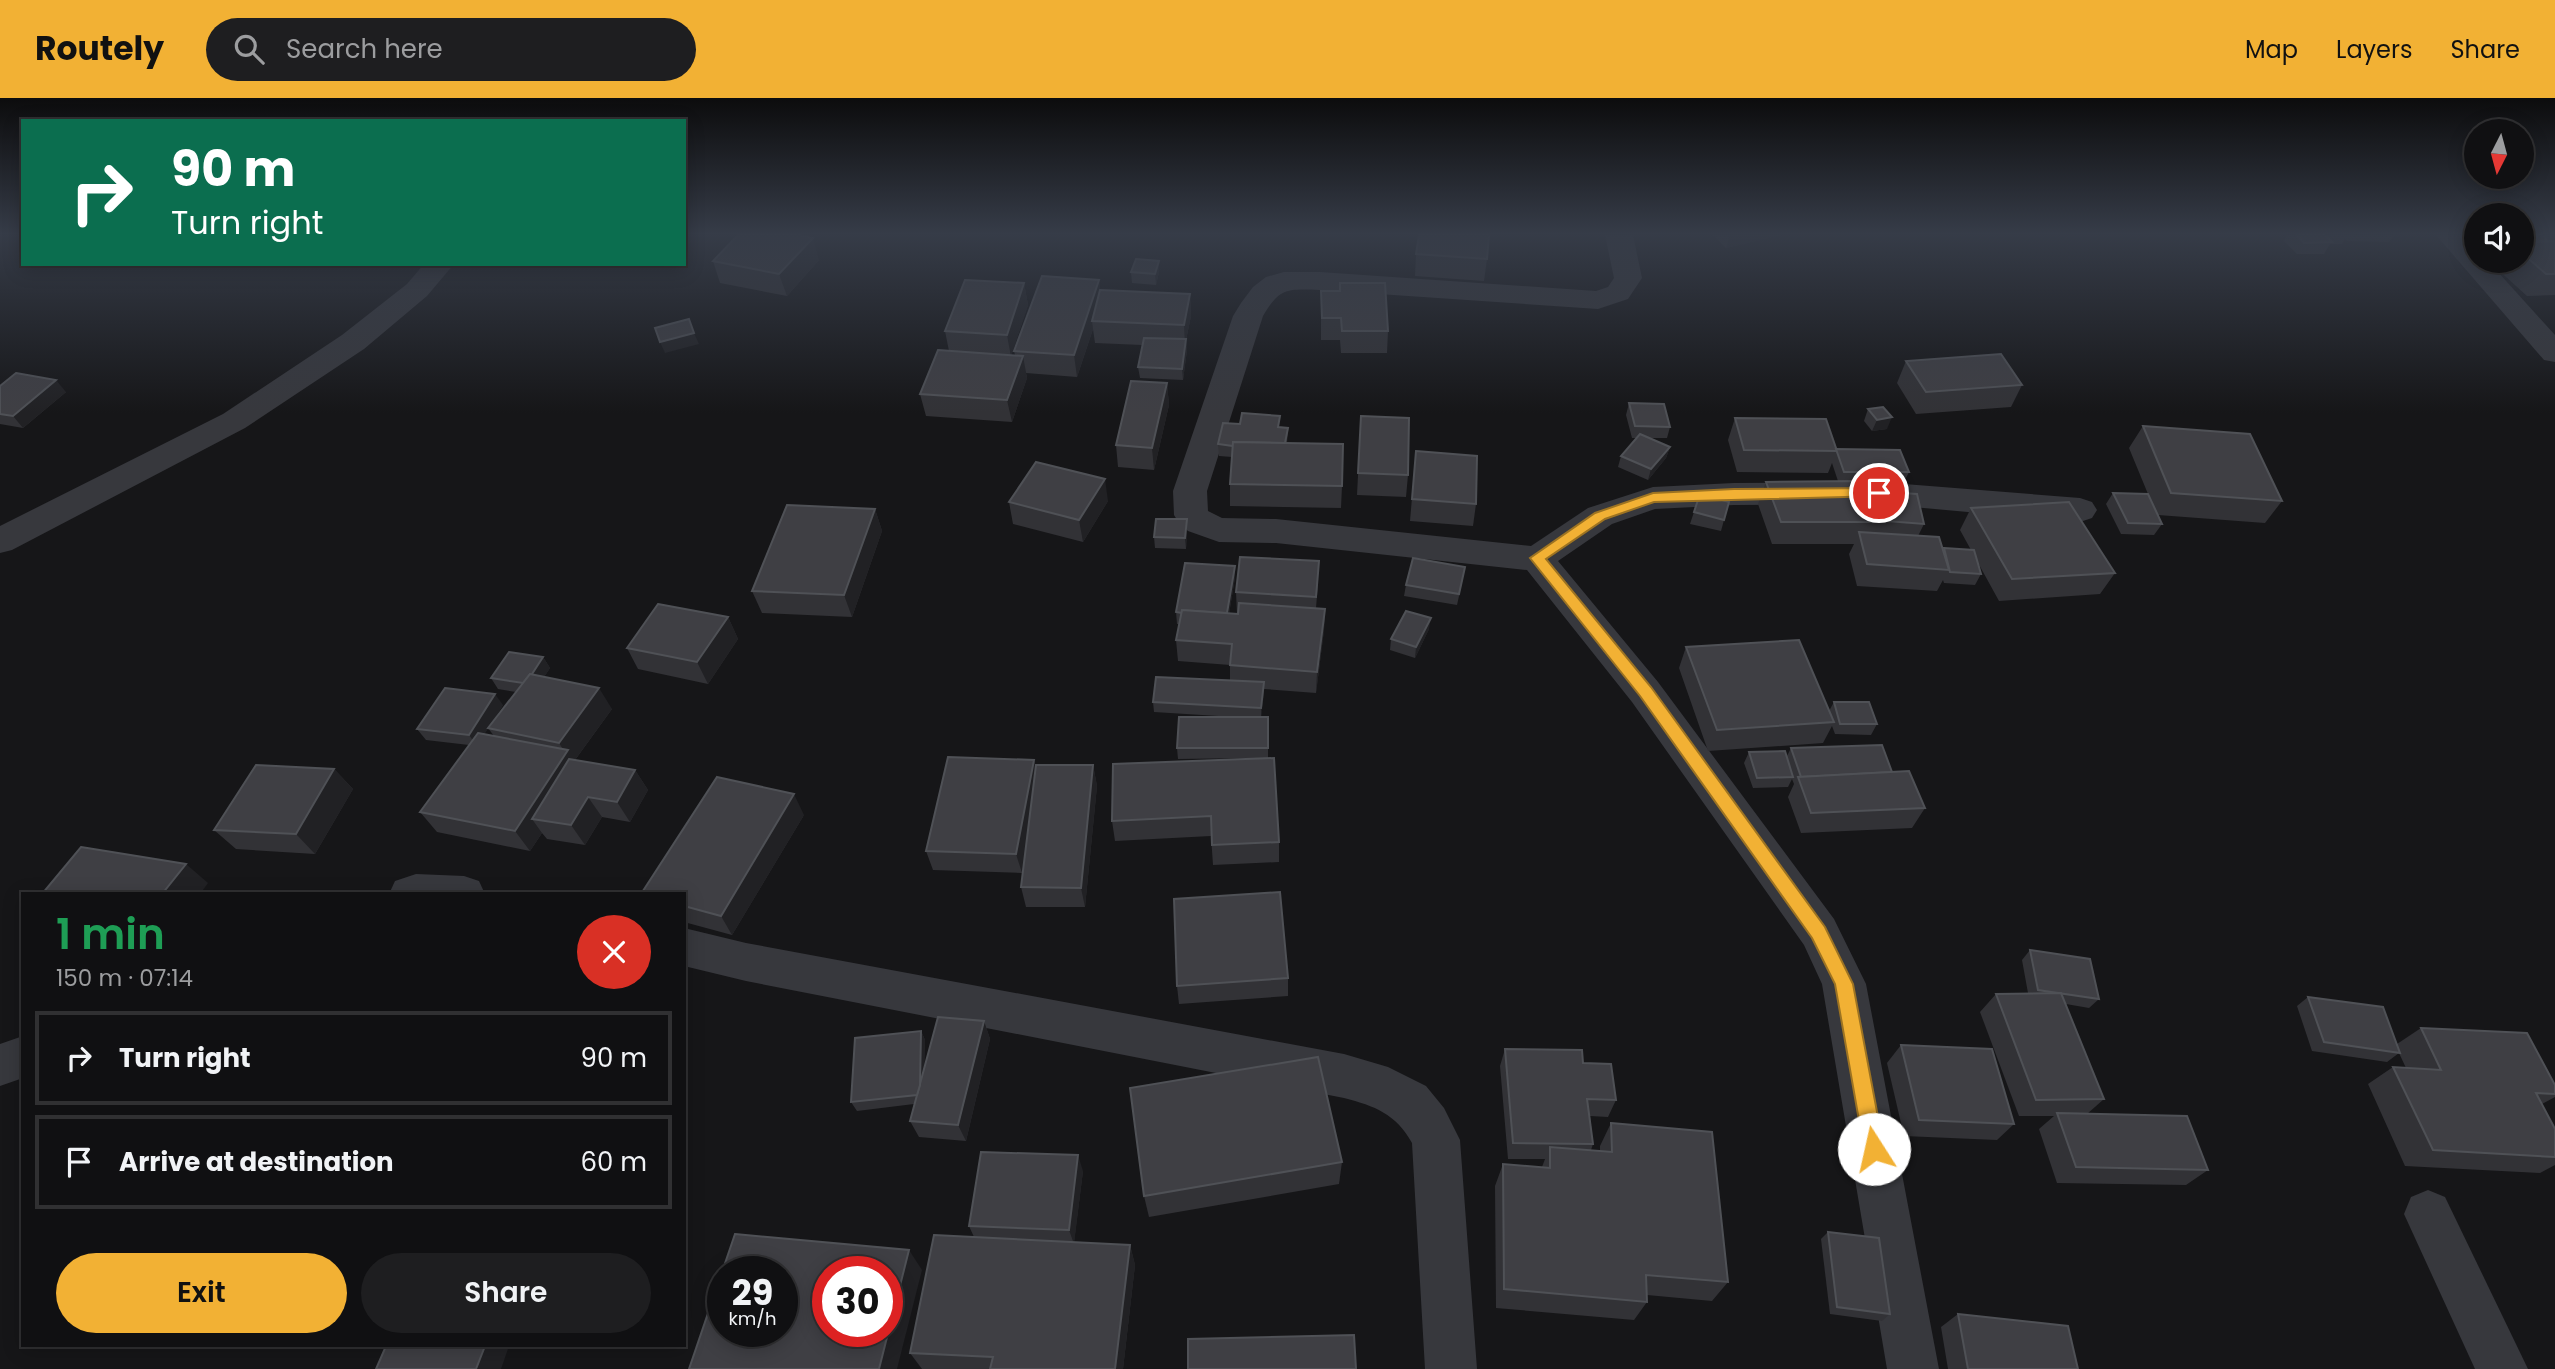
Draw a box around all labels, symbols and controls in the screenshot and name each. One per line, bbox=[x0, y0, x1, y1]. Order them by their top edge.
search box bbox=[206, 18, 696, 81]
text: Routely bbox=[35, 25, 164, 72]
icon: search bbox=[230, 30, 268, 68]
text: Search here bbox=[286, 31, 443, 67]
text: Map bbox=[2245, 33, 2298, 66]
text: Layers bbox=[2336, 33, 2412, 66]
text: Share bbox=[2450, 33, 2520, 66]
north arrow bbox=[2464, 119, 2534, 189]
map controls bbox=[2464, 119, 2534, 273]
text: 90 m bbox=[171, 135, 295, 203]
icon: right bbox=[56, 147, 147, 238]
text: Turn right bbox=[171, 200, 323, 245]
button: sound bbox=[2464, 203, 2534, 273]
pin bbox=[1849, 463, 1909, 523]
icon: arrive bbox=[1860, 474, 1898, 512]
text: 1 min bbox=[56, 905, 165, 964]
button: close bbox=[577, 915, 651, 989]
text: 150 m · 07:14 bbox=[56, 962, 193, 994]
icon: right bbox=[60, 1039, 98, 1077]
text: Turn right bbox=[119, 1040, 251, 1076]
text: 90 m bbox=[581, 1040, 647, 1076]
position arrow bbox=[1837, 1112, 1911, 1186]
icon: arrive bbox=[60, 1143, 98, 1181]
text: Arrive at destination bbox=[119, 1144, 394, 1180]
text: 60 m bbox=[580, 1144, 647, 1180]
button: Exit bbox=[56, 1253, 347, 1333]
button: Share bbox=[361, 1253, 651, 1333]
speed limit sign: 30 bbox=[812, 1256, 903, 1347]
text: 29 bbox=[732, 1268, 773, 1317]
text: km/h bbox=[729, 1306, 776, 1331]

